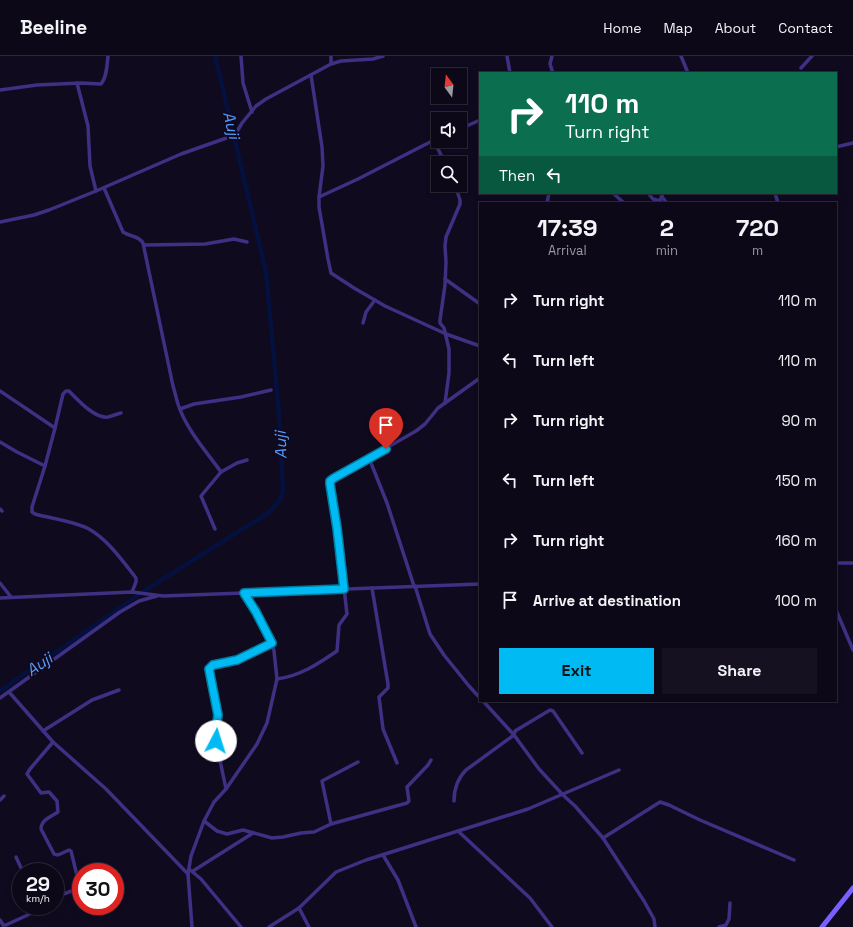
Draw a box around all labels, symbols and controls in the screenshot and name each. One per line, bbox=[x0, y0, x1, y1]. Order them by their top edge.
text: Beeline bbox=[20, 15, 87, 40]
text: Home bbox=[603, 19, 641, 37]
text: Map bbox=[663, 19, 693, 37]
text: About bbox=[715, 19, 756, 37]
text: Contact bbox=[778, 19, 833, 37]
north arrow bbox=[431, 68, 467, 104]
map controls bbox=[431, 68, 467, 192]
text: 110 m bbox=[565, 85, 639, 121]
icon: right bbox=[499, 88, 551, 140]
water label: Auji bbox=[218, 109, 245, 143]
button: sound bbox=[431, 112, 467, 148]
text: Turn right bbox=[565, 120, 649, 143]
button: search bbox=[431, 156, 467, 192]
icon: left bbox=[543, 164, 565, 186]
text: Then bbox=[499, 166, 535, 185]
text: 17:39 bbox=[537, 212, 598, 243]
text: 2 bbox=[660, 212, 674, 243]
text: 720 bbox=[736, 212, 779, 243]
text: Arrival bbox=[548, 242, 587, 259]
text: min bbox=[656, 242, 678, 259]
text: m bbox=[752, 242, 763, 259]
icon: right bbox=[499, 289, 521, 311]
text: Turn right bbox=[533, 291, 604, 310]
text: 110 m bbox=[778, 291, 817, 310]
icon: left bbox=[499, 349, 521, 371]
text: Turn left bbox=[533, 351, 595, 370]
text: 110 m bbox=[778, 351, 817, 370]
pin bbox=[369, 408, 403, 449]
icon: right bbox=[499, 409, 521, 431]
text: Turn right bbox=[533, 411, 604, 430]
text: 90 m bbox=[781, 411, 817, 430]
icon: arrive bbox=[375, 414, 397, 436]
water label: Auji bbox=[269, 429, 291, 459]
icon: left bbox=[499, 469, 521, 491]
text: Turn left bbox=[533, 471, 595, 490]
text: 150 m bbox=[775, 471, 817, 490]
icon: right bbox=[499, 529, 521, 551]
text: Turn right bbox=[533, 531, 604, 550]
text: 160 m bbox=[775, 531, 817, 550]
icon: arrive bbox=[499, 589, 521, 611]
text: Arrive at destination bbox=[533, 591, 681, 610]
text: 100 m bbox=[775, 591, 817, 610]
water label: Auji bbox=[22, 647, 58, 681]
button: Exit bbox=[499, 648, 654, 694]
button: Share bbox=[662, 648, 817, 694]
position arrow bbox=[195, 720, 237, 762]
speed limit sign: 30 bbox=[72, 863, 124, 915]
text: 29 bbox=[26, 871, 50, 897]
text: km/h bbox=[26, 892, 50, 905]

